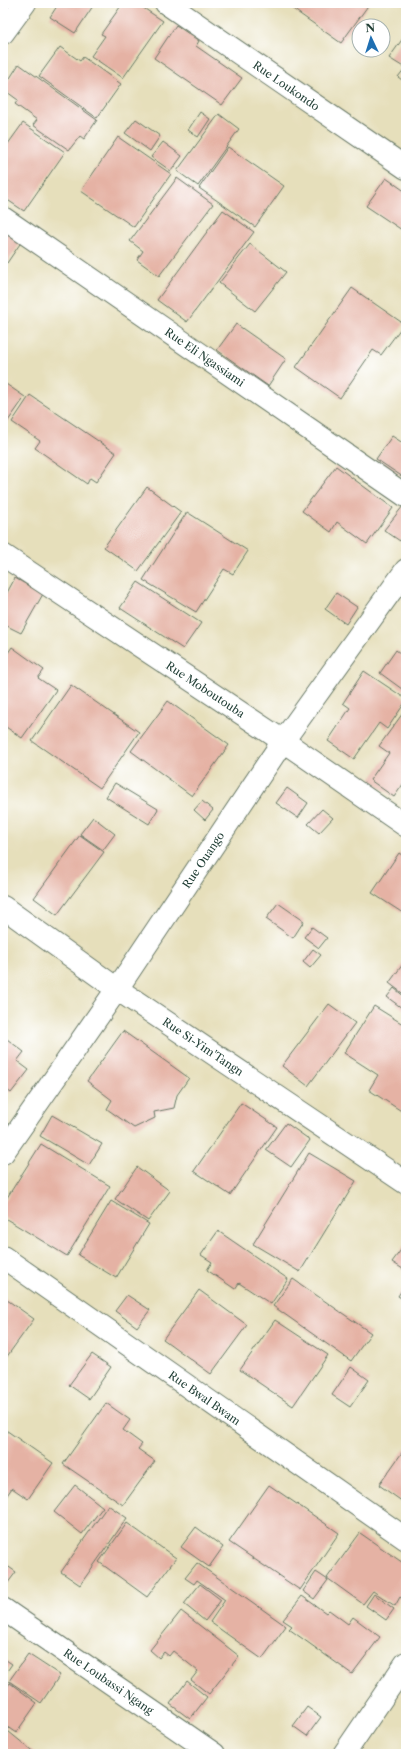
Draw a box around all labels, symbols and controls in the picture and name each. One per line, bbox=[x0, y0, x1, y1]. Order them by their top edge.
north arrow bbox=[351, 18, 391, 58]
text: N bbox=[365, 21, 376, 35]
street label: Rue Loukondo bbox=[250, 58, 323, 114]
street label: Rue Eli Ngassiami bbox=[162, 325, 248, 390]
street label: Rue Moboutouba bbox=[163, 658, 248, 721]
street label: Rue Ouango bbox=[179, 829, 227, 891]
street label: Rue Si-Yim'Tangn bbox=[160, 1015, 246, 1079]
street label: Rue Bwal Bwam bbox=[166, 1368, 244, 1429]
street label: Rue Loubassi Ngang bbox=[61, 1646, 156, 1717]

